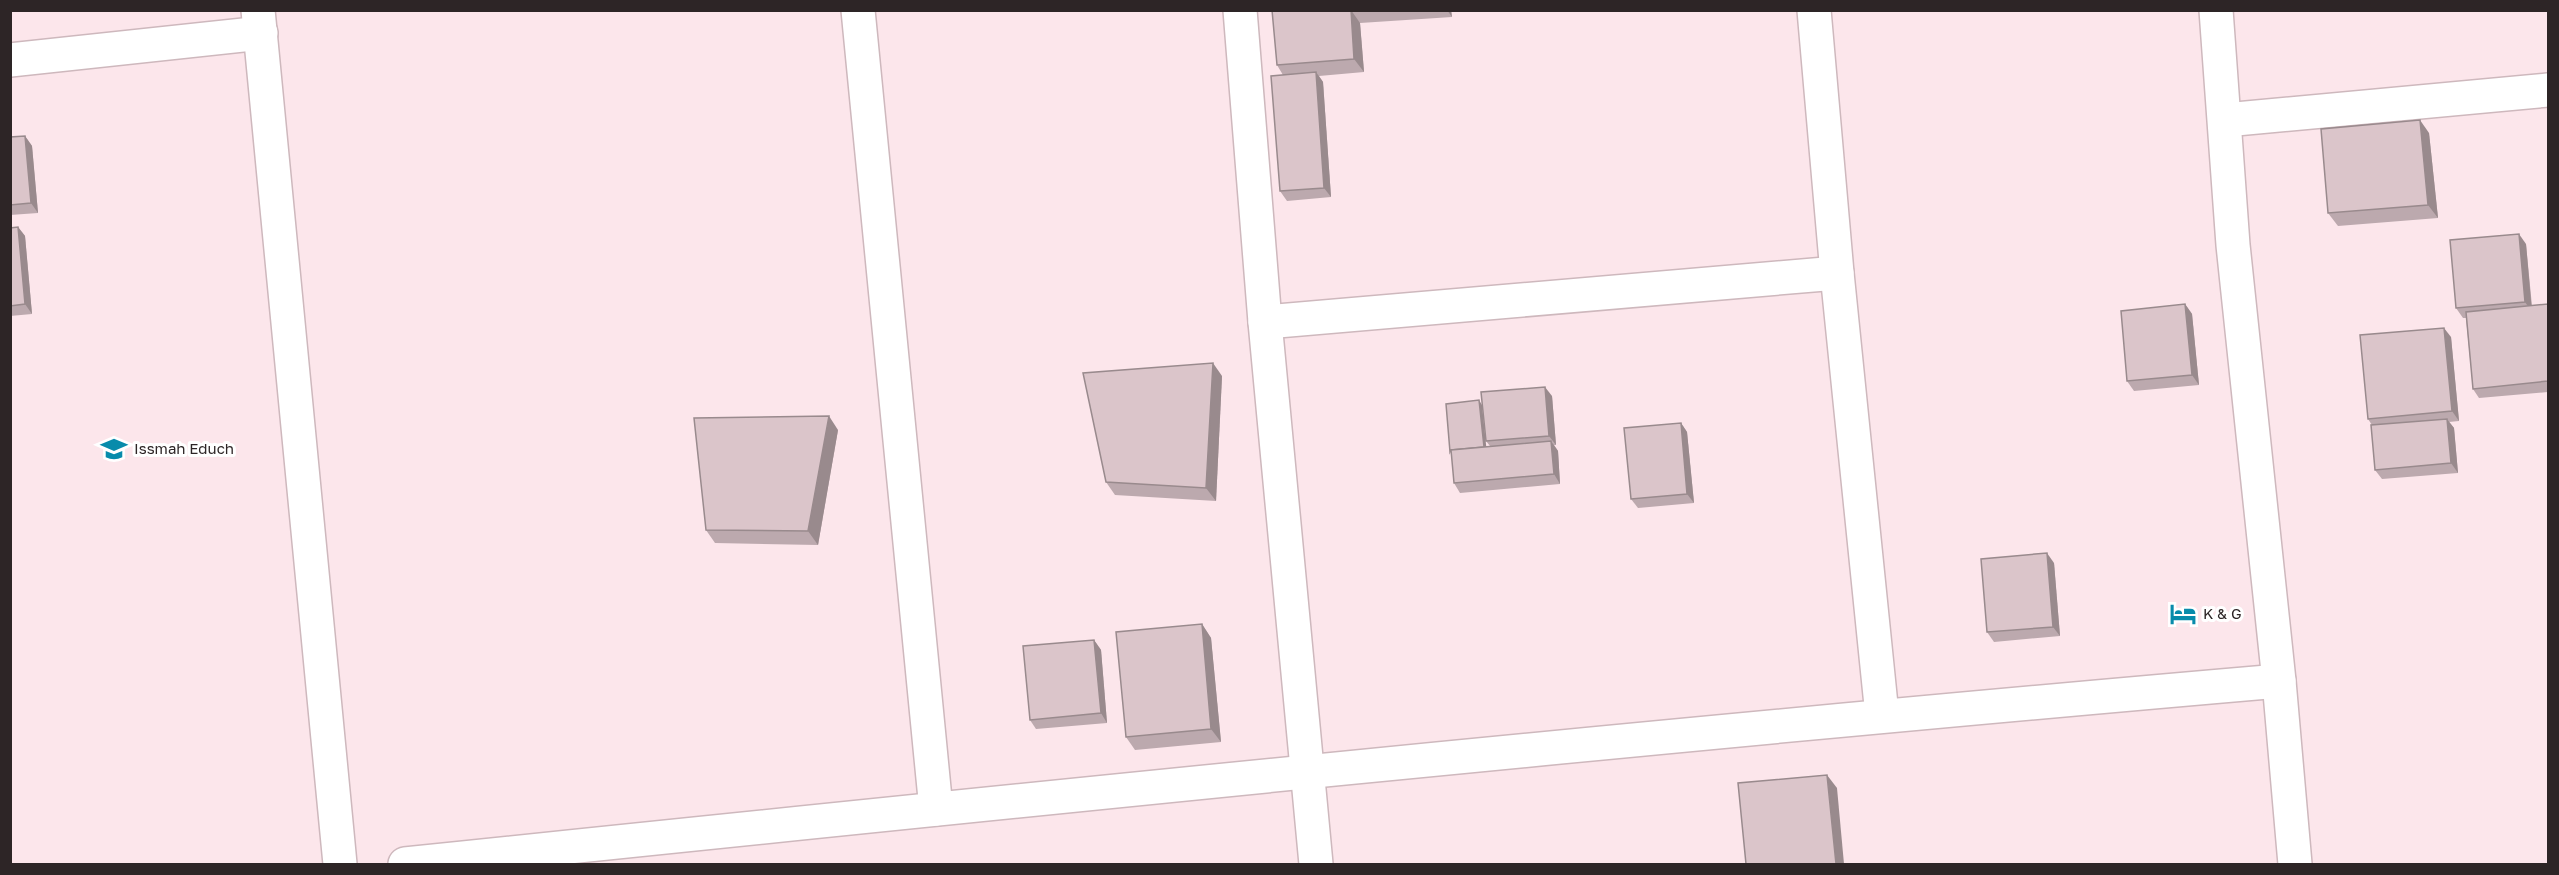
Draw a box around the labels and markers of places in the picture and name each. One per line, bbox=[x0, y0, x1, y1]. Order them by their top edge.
school or university icon: Issmah Educh bbox=[99, 434, 129, 464]
place label: Issmah Educh bbox=[134, 439, 234, 457]
hotel icon: K & G bbox=[2168, 599, 2198, 629]
place label: K & G bbox=[2203, 604, 2241, 622]

